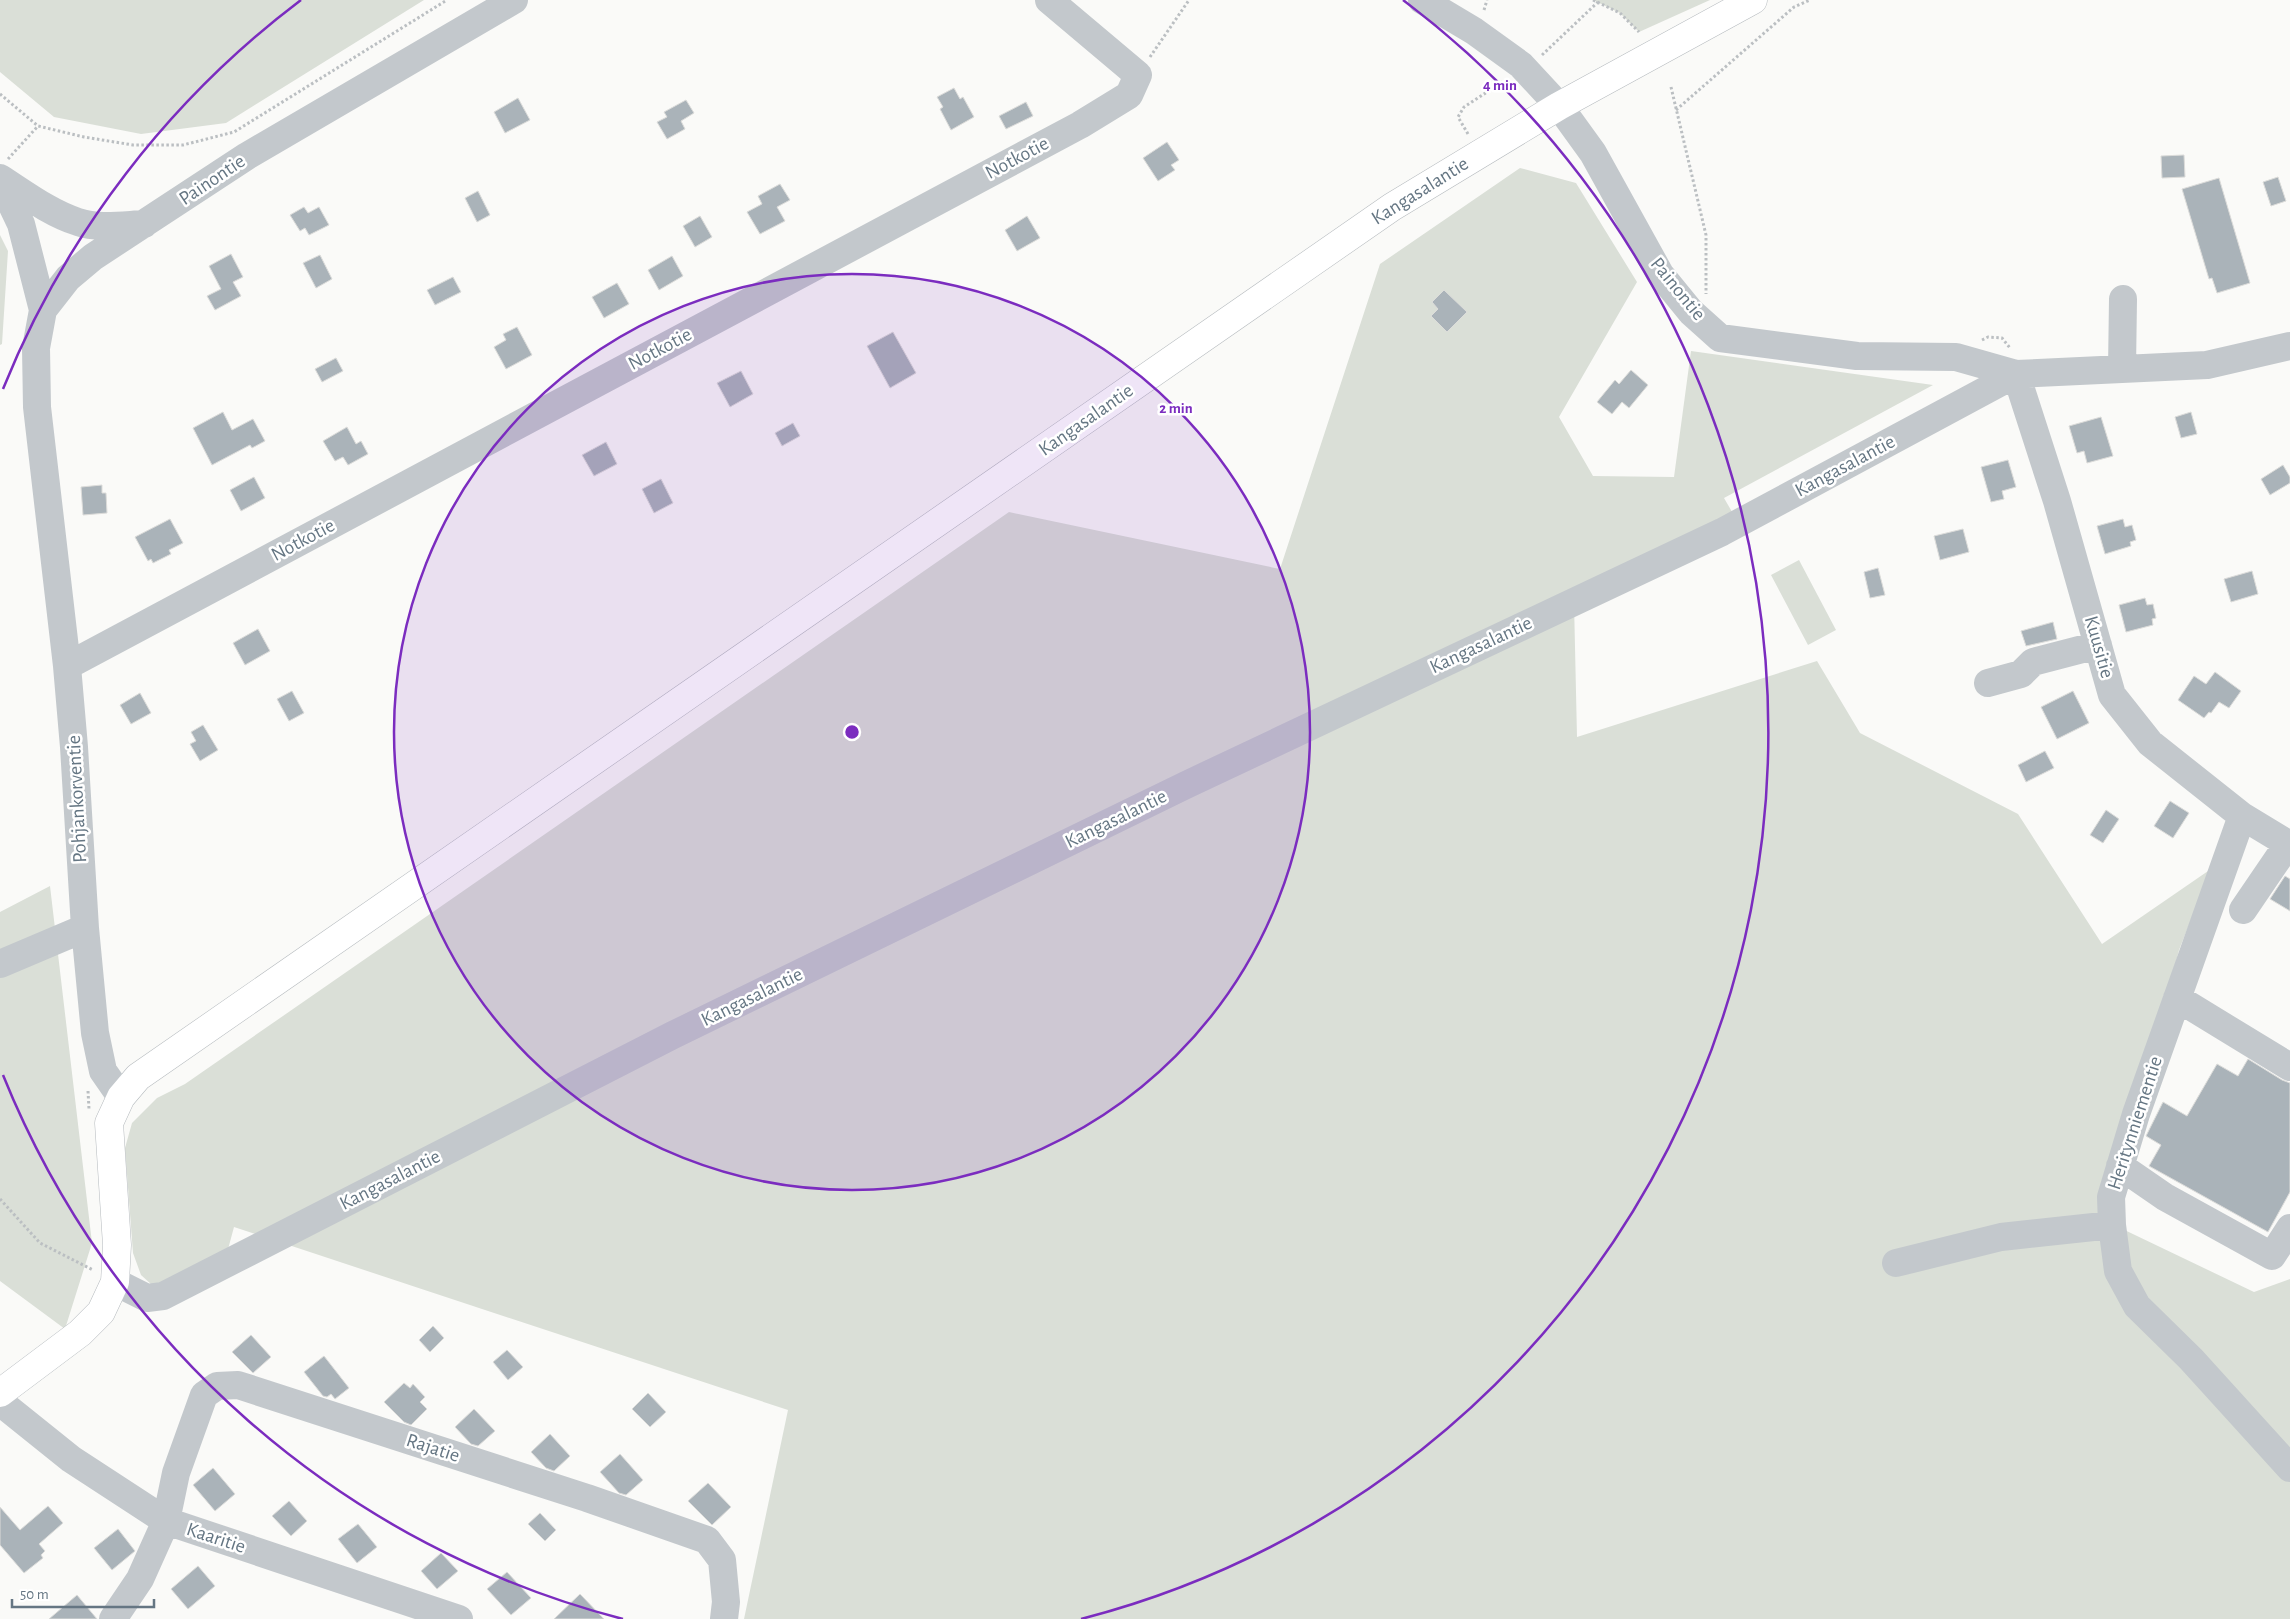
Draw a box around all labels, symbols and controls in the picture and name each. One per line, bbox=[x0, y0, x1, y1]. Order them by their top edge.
text: 4 min bbox=[1483, 78, 1517, 93]
street label: Notkotie bbox=[982, 133, 1052, 183]
street label: Painontie bbox=[175, 151, 249, 209]
street label: Kangasalantie bbox=[1368, 153, 1472, 229]
street label: Painontie bbox=[1647, 254, 1709, 324]
street label: Notkotie bbox=[625, 324, 695, 374]
street label: Kangasalantie bbox=[1035, 380, 1137, 460]
text: 2 min bbox=[1159, 401, 1193, 416]
street label: Kangasalantie bbox=[1792, 431, 1898, 501]
street label: Notkotie bbox=[268, 515, 338, 565]
street label: Kangasalantie bbox=[1427, 613, 1535, 677]
street label: Kuusitie bbox=[2081, 614, 2117, 680]
centre of rings bbox=[843, 723, 861, 741]
street label: Pohjankorventie bbox=[64, 735, 90, 863]
street label: Kangasalantie bbox=[1062, 786, 1170, 852]
street label: Kangasalantie bbox=[698, 964, 806, 1030]
street label: Heritynniementie bbox=[2104, 1054, 2166, 1192]
street label: Kangasalantie bbox=[336, 1146, 444, 1214]
street label: Rajatie bbox=[404, 1430, 462, 1466]
street label: Kaaritie bbox=[184, 1519, 248, 1557]
scale bar bbox=[12, 1576, 155, 1608]
text: 50 m bbox=[20, 1587, 49, 1602]

